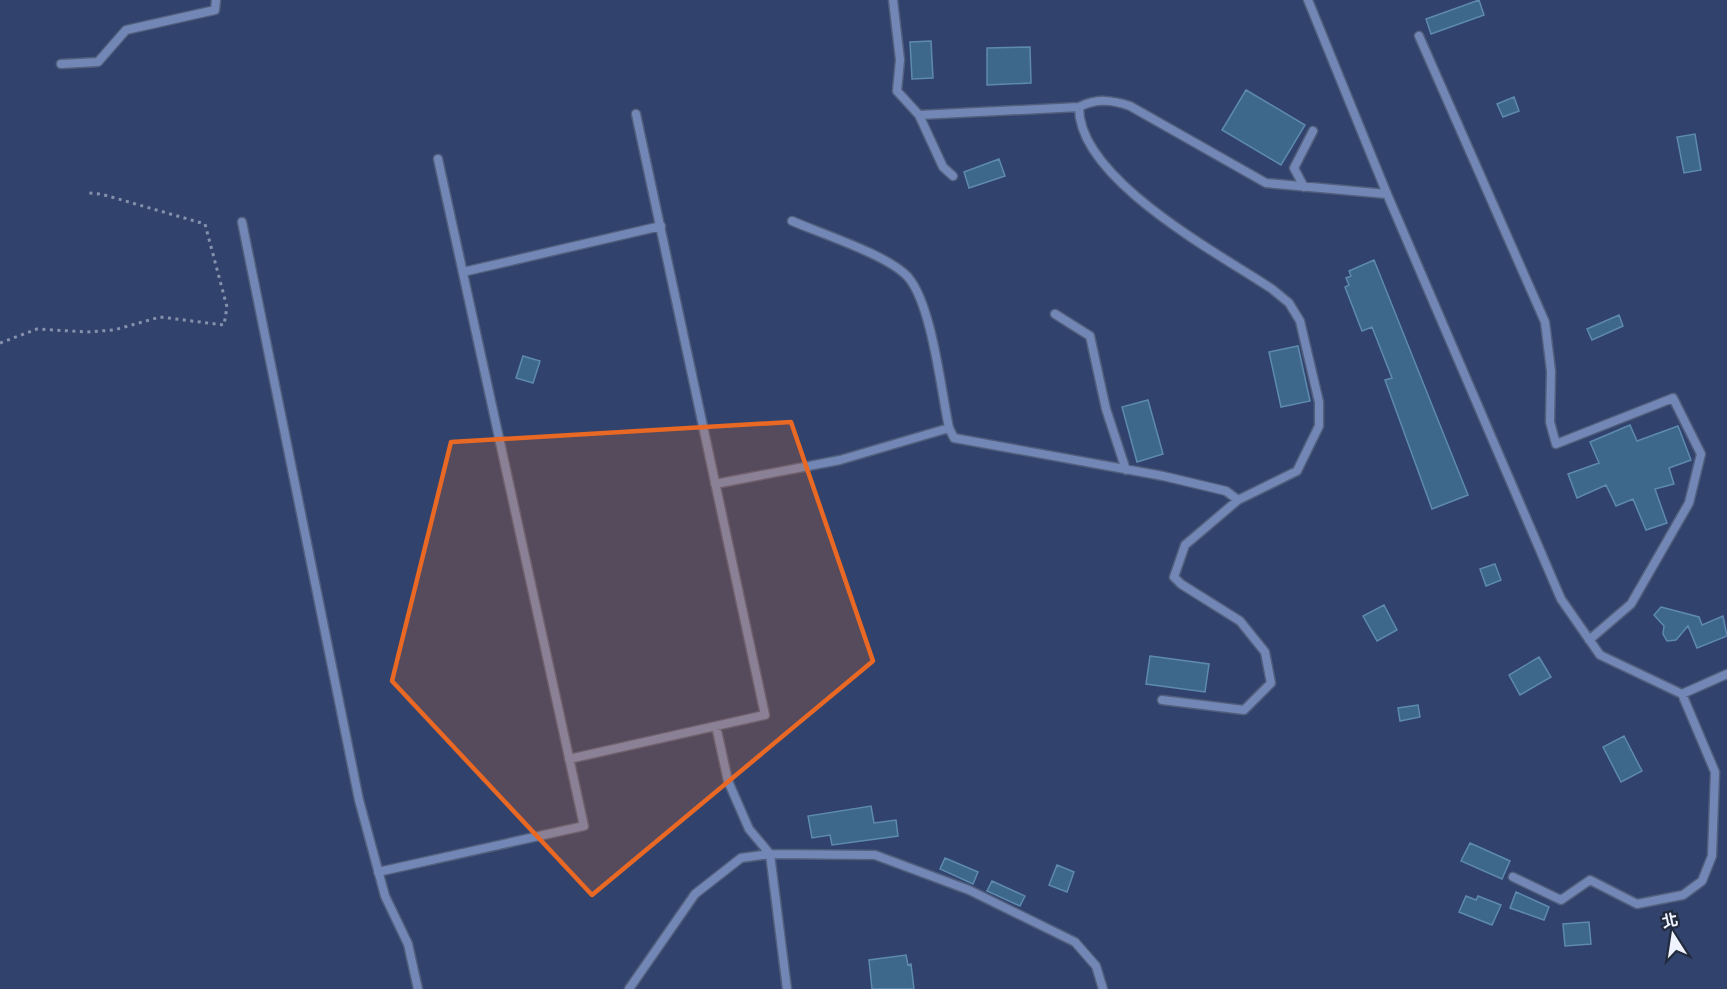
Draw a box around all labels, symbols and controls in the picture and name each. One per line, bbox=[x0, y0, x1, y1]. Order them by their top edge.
north arrow bbox=[1643, 905, 1703, 965]
text: 北 bbox=[1660, 909, 1680, 932]

